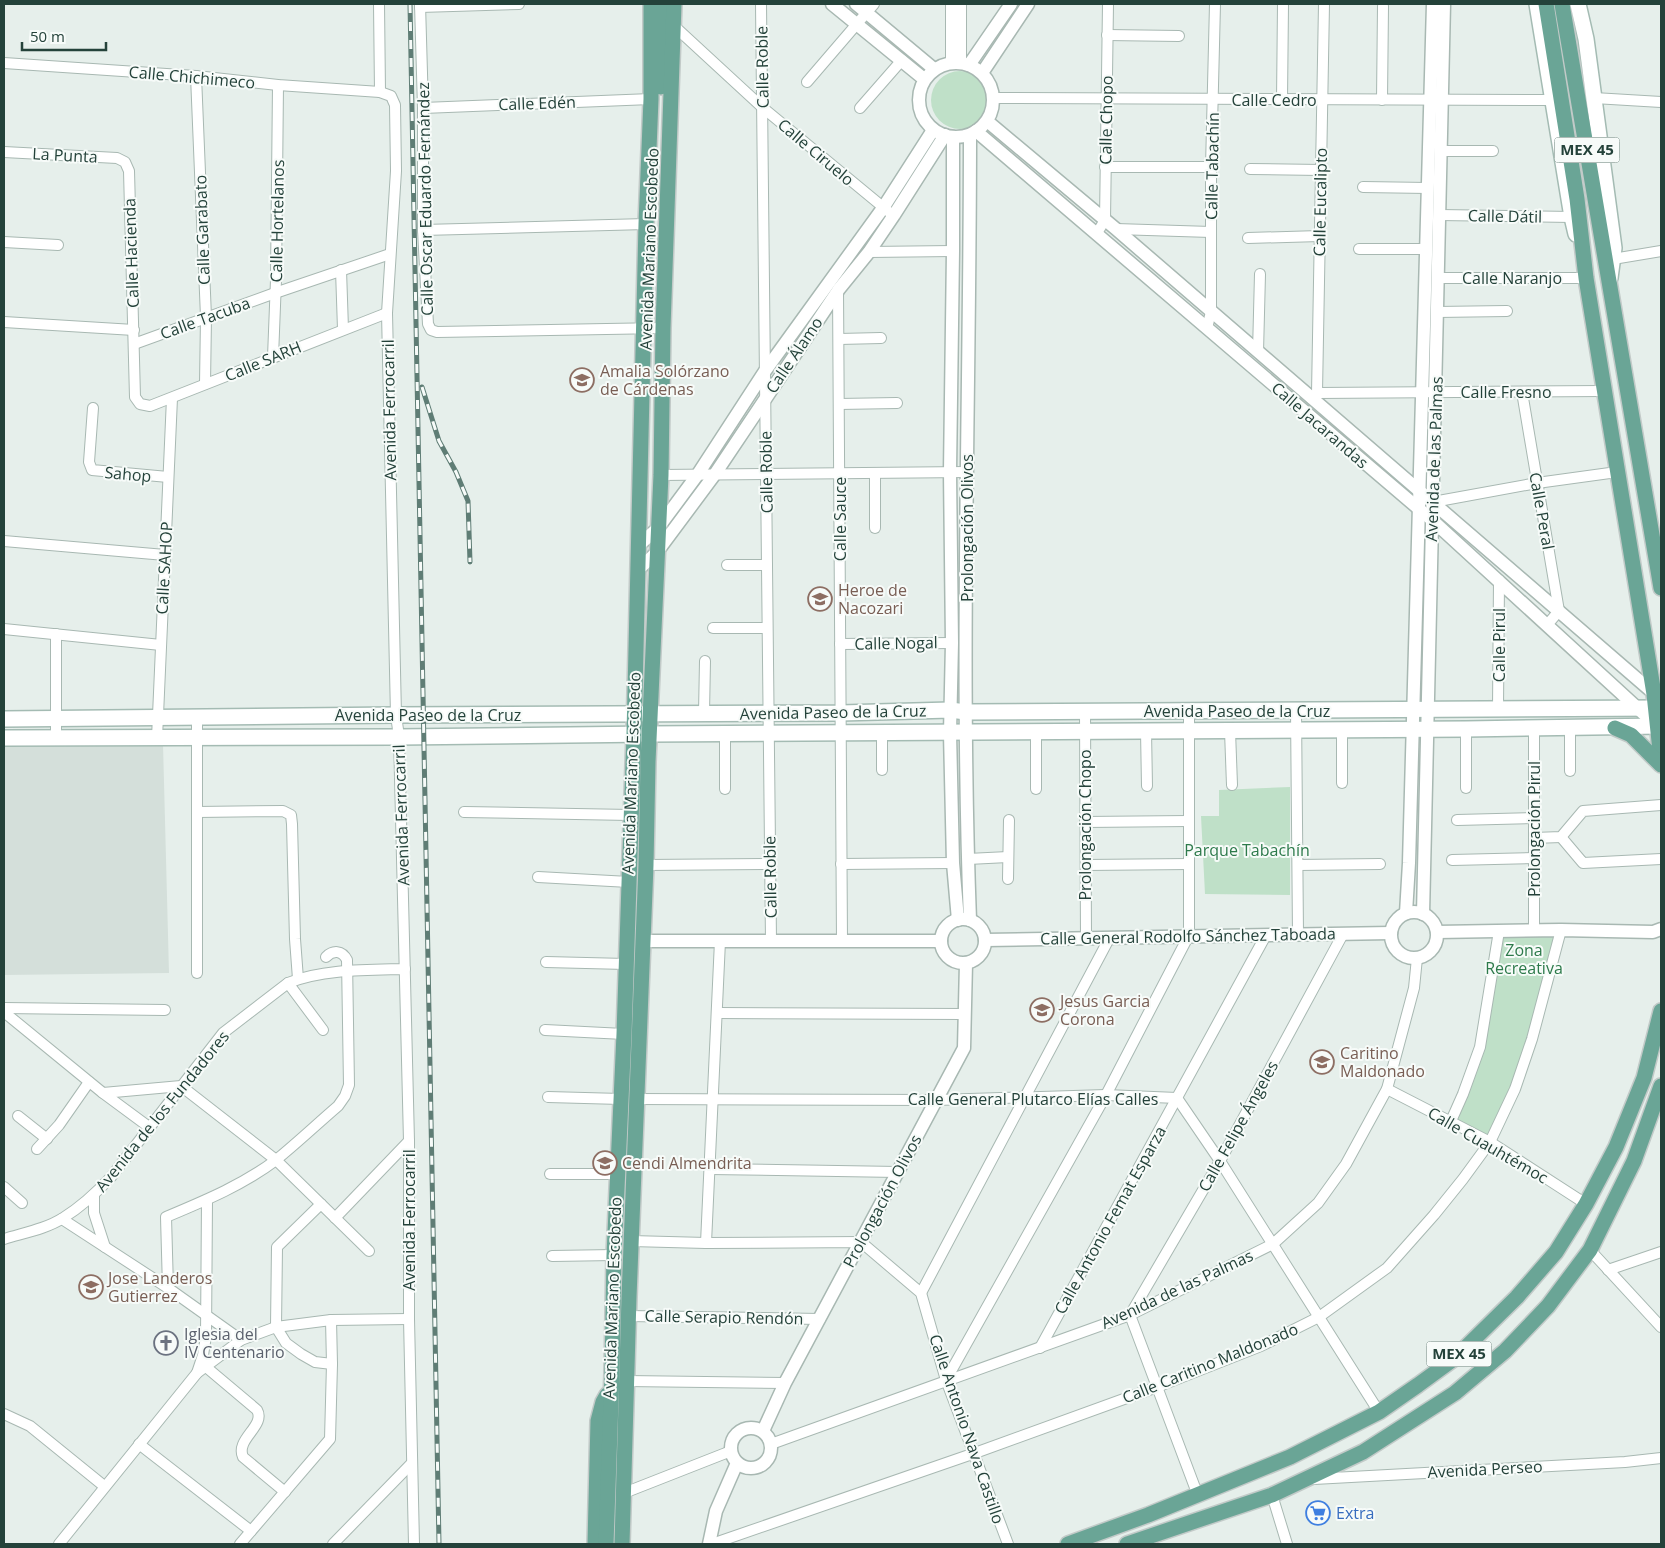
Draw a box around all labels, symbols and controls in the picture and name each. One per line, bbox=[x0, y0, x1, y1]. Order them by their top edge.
scale bar bbox=[22, 20, 106, 52]
text: 50 m bbox=[30, 26, 65, 46]
street label: Calle Roble bbox=[750, 26, 774, 108]
street label: Calle Chichimeco bbox=[128, 61, 256, 93]
street label: Calle Chopo bbox=[1094, 75, 1118, 165]
street label: Calle Oscar Eduardo Fernández bbox=[412, 82, 438, 316]
street label: Calle Cedro bbox=[1231, 89, 1317, 111]
street label: Calle Edén bbox=[498, 91, 576, 115]
street label: Calle Tabachín bbox=[1200, 112, 1224, 220]
street label: Calle Ciruelo bbox=[773, 114, 859, 190]
road number: MEX 45 bbox=[1554, 138, 1620, 162]
street label: La Punta bbox=[32, 142, 98, 168]
street label: Calle Eucalipto bbox=[1308, 147, 1332, 257]
street label: Avenida Mariano Escobedo bbox=[634, 148, 664, 350]
street label: Calle Hortelanos bbox=[265, 159, 289, 283]
street label: Calle Garabato bbox=[189, 175, 215, 285]
street label: Calle Hacienda bbox=[118, 198, 144, 308]
street label: Calle Dátil bbox=[1468, 204, 1542, 228]
street label: Calle Naranjo bbox=[1462, 267, 1562, 289]
street label: Calle Tacuba bbox=[157, 292, 253, 344]
street label: Calle Álamo bbox=[760, 313, 828, 397]
street label: Calle SARH bbox=[221, 336, 305, 386]
street label: Avenida Ferrocarril bbox=[377, 339, 401, 481]
place label: Amalia Solórzano de Cárdenas bbox=[600, 360, 729, 400]
school or university icon: Amalia Solórzano de Cárdenas bbox=[569, 367, 595, 393]
street label: Avenida de las Palmas bbox=[1420, 376, 1448, 542]
street label: Calle Jacarandas bbox=[1267, 377, 1373, 473]
street label: Calle Fresno bbox=[1460, 381, 1552, 403]
street label: Calle Roble bbox=[754, 431, 778, 513]
street label: Prolongación Olivos bbox=[956, 454, 978, 602]
street label: Sahop bbox=[104, 461, 152, 487]
street label: Calle Peral bbox=[1524, 471, 1560, 551]
street label: Calle Sauce bbox=[829, 477, 851, 561]
street label: Calle SAHOP bbox=[151, 521, 177, 615]
place label: Heroe de Nacozari bbox=[838, 579, 907, 619]
school or university icon: Heroe de Nacozari bbox=[807, 586, 833, 612]
street label: Calle Pirul bbox=[1488, 608, 1510, 682]
street label: Calle Nogal bbox=[854, 631, 938, 655]
street label: Avenida Mariano Escobedo bbox=[616, 672, 646, 874]
street label: Avenida Paseo de la Cruz bbox=[740, 699, 926, 725]
street label: Avenida Paseo de la Cruz bbox=[1144, 700, 1330, 722]
street label: Avenida Paseo de la Cruz bbox=[335, 704, 521, 726]
street label: Avenida Ferrocarril bbox=[388, 744, 414, 886]
street label: Prolongación Chopo bbox=[1074, 749, 1096, 901]
street label: Prolongación Pirul bbox=[1523, 761, 1545, 897]
street label: Calle Roble bbox=[758, 836, 782, 918]
park label: Parque Tabachín bbox=[1184, 839, 1310, 861]
street label: Calle General Rodolfo Sánchez Taboada bbox=[1040, 922, 1336, 950]
park label: Zona Recreativa bbox=[1485, 939, 1563, 979]
place label: Jesus Garcia Corona bbox=[1058, 990, 1150, 1030]
school or university icon: Jesus Garcia Corona bbox=[1029, 997, 1055, 1023]
street label: Avenida de los Fundadores bbox=[90, 1026, 234, 1196]
place label: Caritino Maldonado bbox=[1340, 1042, 1425, 1082]
school or university icon: Caritino Maldonado bbox=[1309, 1049, 1335, 1075]
street label: Calle Felipe Ángeles bbox=[1193, 1057, 1283, 1195]
street label: Calle General Plutarco Elías Calles bbox=[908, 1088, 1158, 1110]
street label: Calle Cuauhtémoc bbox=[1424, 1102, 1552, 1189]
street label: Calle Antonio Femat Esparza bbox=[1049, 1122, 1171, 1318]
street label: Prolongación Olivos bbox=[838, 1131, 926, 1271]
street label: Avenida Ferrocarril bbox=[398, 1149, 420, 1291]
school or university icon: Cendi Almendrita bbox=[592, 1150, 618, 1176]
place label: Cendi Almendrita bbox=[622, 1152, 752, 1174]
street label: Avenida Mariano Escobedo bbox=[597, 1197, 627, 1399]
street label: Avenida de las Palmas bbox=[1097, 1244, 1257, 1334]
place label: Jose Landeros Gutierrez bbox=[106, 1267, 212, 1307]
school or university icon: Jose Landeros Gutierrez bbox=[78, 1274, 104, 1300]
street label: Calle Serapio Rendón bbox=[644, 1305, 804, 1329]
street label: Calle Caritino Maldonado bbox=[1119, 1318, 1301, 1408]
place label: Iglesia del IV Centenario bbox=[184, 1323, 285, 1363]
church icon: Iglesia del IV Centenario bbox=[153, 1330, 179, 1356]
street label: Calle Antonio Nava Castillo bbox=[924, 1331, 1010, 1527]
road number: MEX 45 bbox=[1426, 1342, 1492, 1366]
street label: Avenida Perseo bbox=[1427, 1455, 1543, 1483]
supermarket icon: Extra bbox=[1305, 1500, 1331, 1526]
place label: Extra bbox=[1336, 1502, 1374, 1524]

